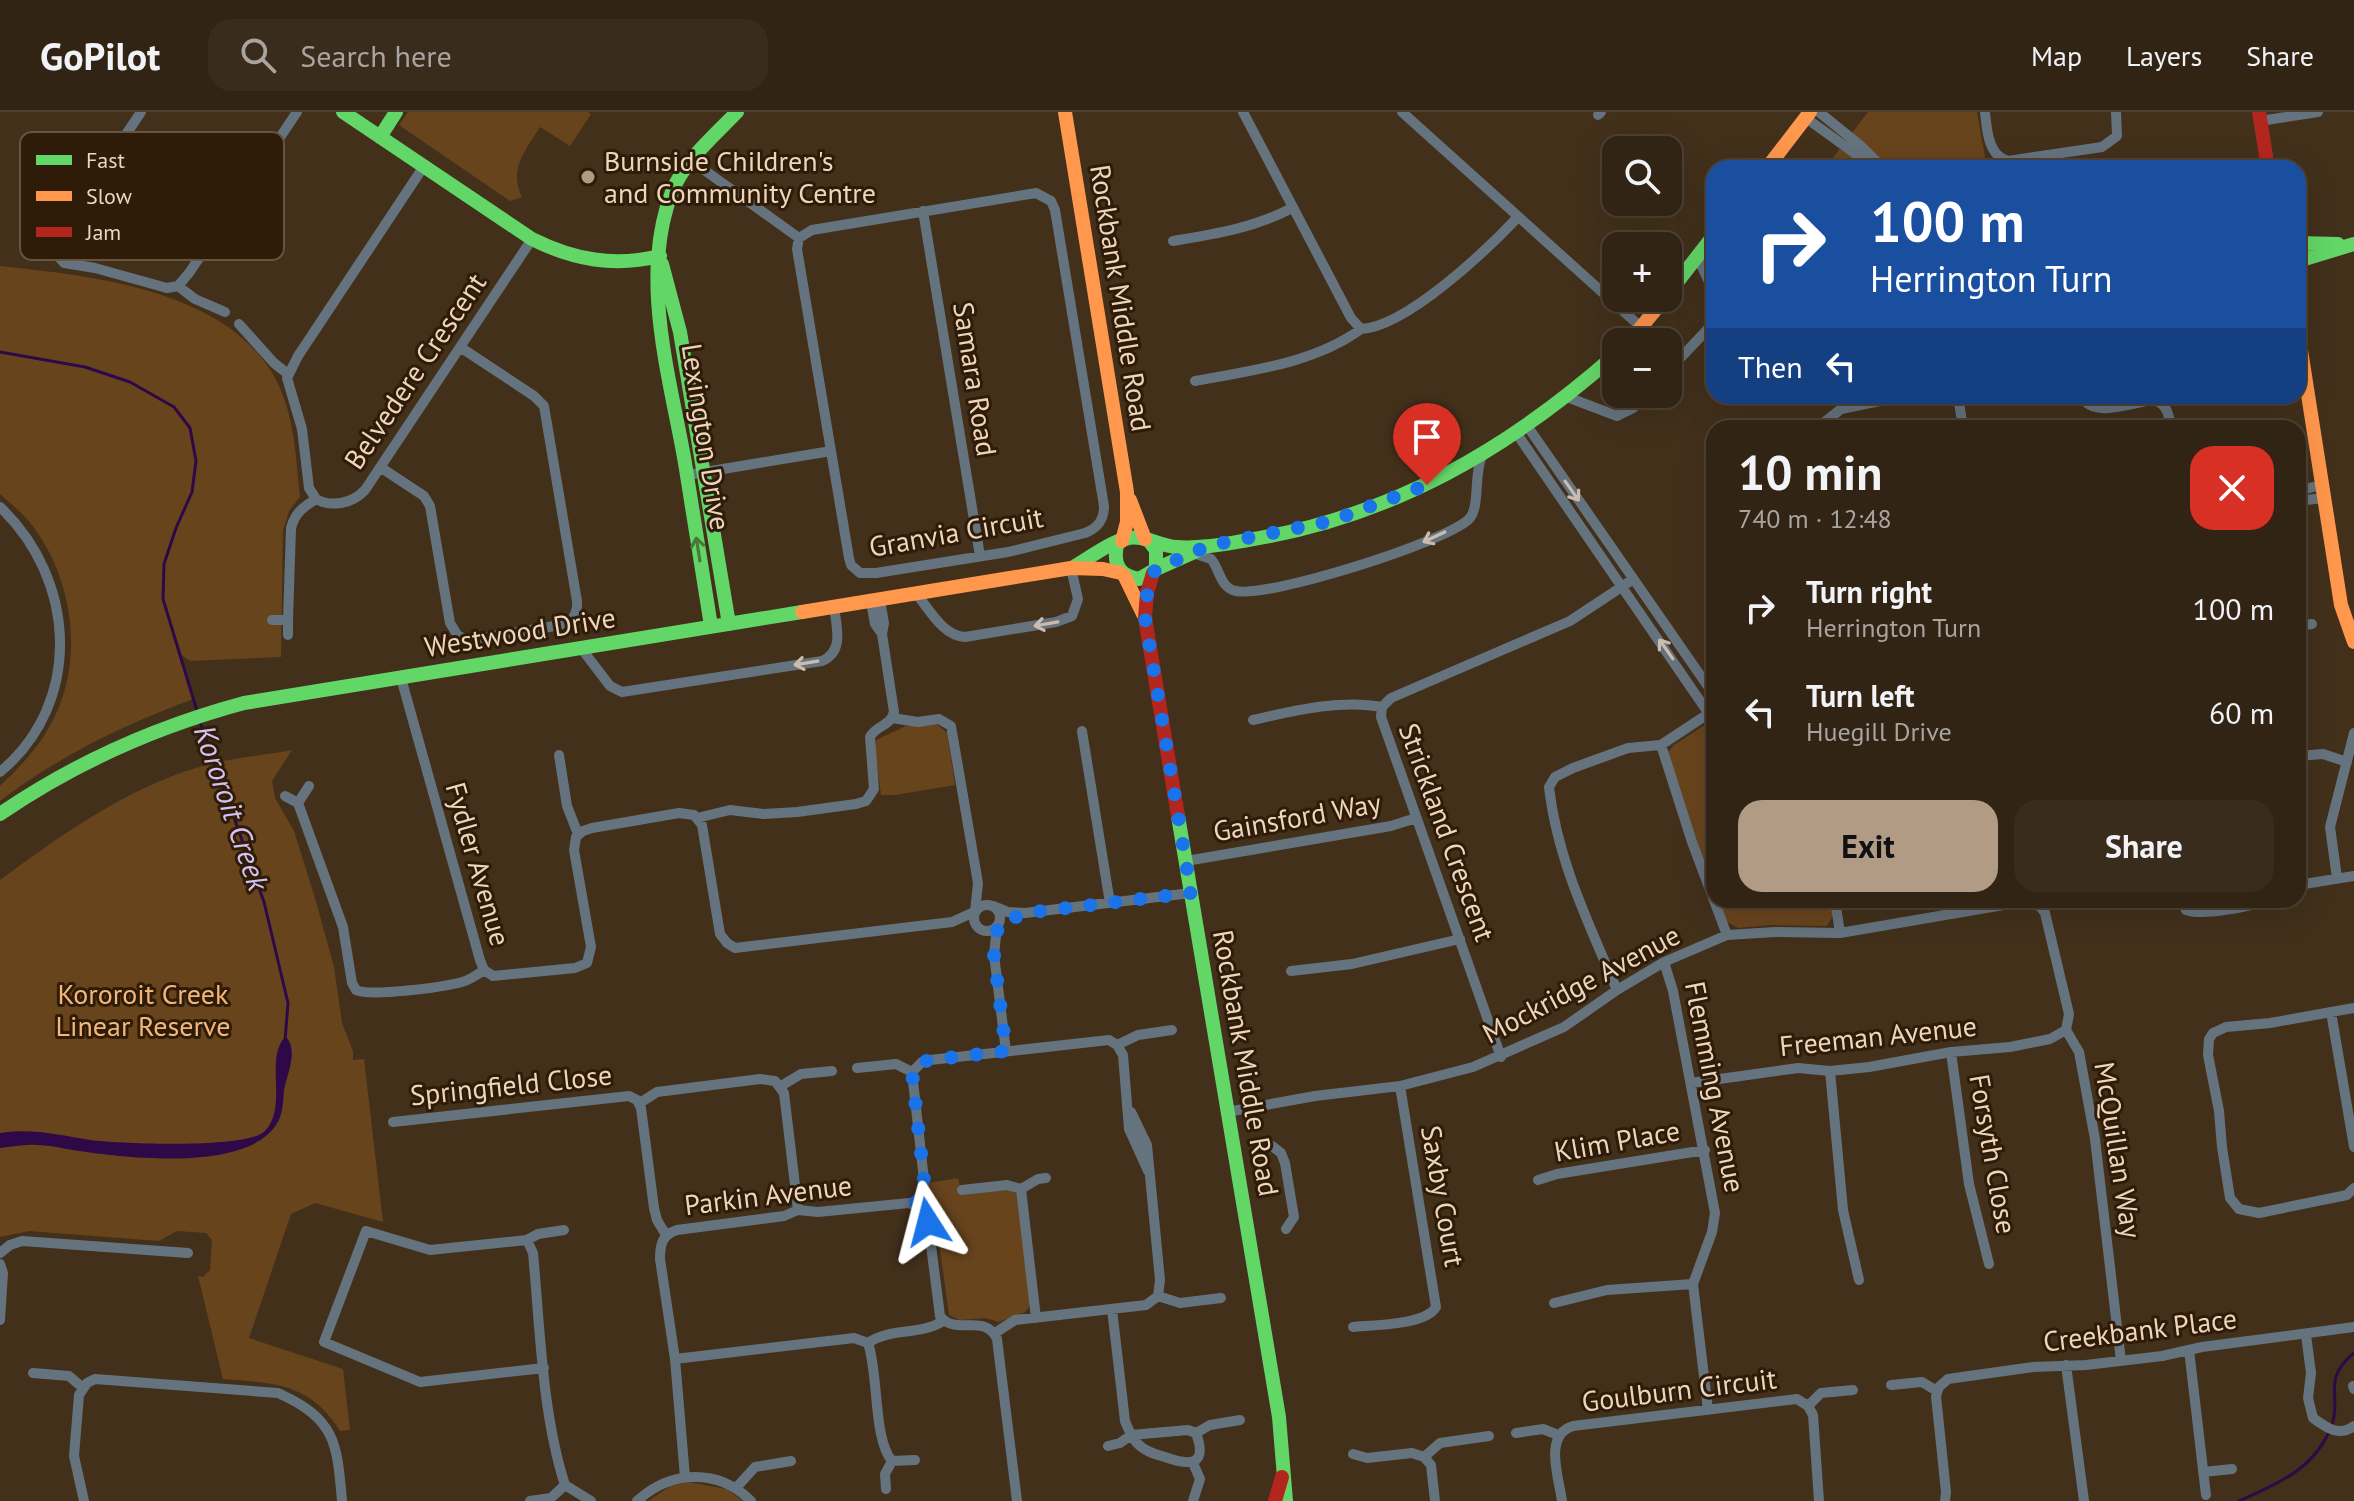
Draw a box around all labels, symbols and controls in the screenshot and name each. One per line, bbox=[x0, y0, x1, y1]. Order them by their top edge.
search box bbox=[208, 19, 768, 91]
text: GoPilot bbox=[40, 31, 160, 80]
icon: search bbox=[236, 33, 280, 77]
text: Search here bbox=[300, 36, 452, 75]
text: Map bbox=[2031, 37, 2082, 74]
text: Layers bbox=[2126, 37, 2202, 74]
text: Share bbox=[2246, 37, 2314, 74]
legend bbox=[20, 132, 284, 260]
map controls bbox=[1602, 136, 1682, 408]
button: search bbox=[1602, 136, 1682, 216]
place label: Burnside Children's and Community Centre bbox=[604, 142, 876, 211]
text: Fast bbox=[86, 146, 126, 174]
street label: Rockbank Middle Road bbox=[1082, 162, 1161, 434]
marker: Burnside Children's and Community Centre bbox=[579, 168, 597, 186]
text: Slow bbox=[86, 182, 132, 210]
text: 100 m bbox=[1870, 185, 2025, 257]
icon: right bbox=[1738, 192, 1842, 296]
text: Jam bbox=[85, 218, 121, 246]
button: + bbox=[1602, 232, 1682, 312]
text: Herrington Turn bbox=[1870, 255, 2112, 302]
street label: Belvedere Crescent bbox=[335, 265, 494, 476]
street label: Samara Road bbox=[945, 299, 1006, 459]
button: − bbox=[1602, 328, 1682, 408]
street label: Lexington Drive bbox=[673, 341, 740, 533]
icon: left bbox=[1819, 344, 1863, 388]
text: Then bbox=[1738, 347, 1803, 386]
pin bbox=[1393, 403, 1461, 485]
icon: arrive bbox=[1405, 415, 1449, 459]
text: 10 min bbox=[1738, 441, 1882, 503]
button: close bbox=[2190, 446, 2274, 530]
one-way arrow bbox=[1564, 479, 1580, 501]
street label: Granvia Circuit bbox=[866, 498, 1046, 565]
text: 740 m · 12:48 bbox=[1738, 502, 1892, 535]
one-way arrow bbox=[1422, 530, 1446, 545]
one-way arrow bbox=[690, 537, 705, 563]
text: Turn right bbox=[1806, 572, 1932, 611]
icon: right bbox=[1738, 586, 1782, 630]
text: 100 m bbox=[2193, 589, 2274, 628]
street label: Westwood Drive bbox=[422, 598, 618, 665]
text: Herrington Turn bbox=[1806, 611, 1981, 644]
one-way arrow bbox=[1033, 617, 1059, 632]
one-way arrow bbox=[1658, 638, 1674, 660]
one-way arrow bbox=[794, 656, 819, 671]
text: Turn left bbox=[1806, 676, 1914, 715]
icon: left bbox=[1738, 690, 1782, 734]
text: 60 m bbox=[2209, 693, 2274, 732]
text: Huegill Drive bbox=[1806, 715, 1952, 748]
street label: Strickland Crescent bbox=[1391, 718, 1504, 946]
water label: Kororoit Creek bbox=[186, 720, 279, 897]
street label: Fydler Avenue bbox=[437, 778, 519, 950]
street label: Gainsford Way bbox=[1210, 784, 1384, 849]
button: Exit bbox=[1738, 800, 1998, 892]
button: Share bbox=[2014, 800, 2274, 892]
street label: Mockridge Avenue bbox=[1476, 916, 1686, 1051]
street label: Rockbank Middle Road bbox=[1205, 927, 1288, 1199]
park label: Kororoit Creek Linear Reserve bbox=[56, 975, 230, 1044]
street label: Flemming Avenue bbox=[1677, 978, 1754, 1196]
street label: Freeman Avenue bbox=[1778, 1007, 1978, 1064]
street label: Springfield Close bbox=[408, 1056, 614, 1113]
street label: McQuillan Way bbox=[2086, 1059, 2151, 1241]
street label: Forsyth Close bbox=[1961, 1071, 2026, 1237]
street label: Klim Place bbox=[1551, 1111, 1683, 1170]
street label: Saxby Court bbox=[1413, 1123, 1474, 1270]
street label: Parkin Avenue bbox=[682, 1166, 854, 1223]
position arrow bbox=[886, 1180, 970, 1264]
street label: Creekbank Place bbox=[2041, 1299, 2239, 1360]
street label: Goulburn Circuit bbox=[1580, 1359, 1779, 1420]

